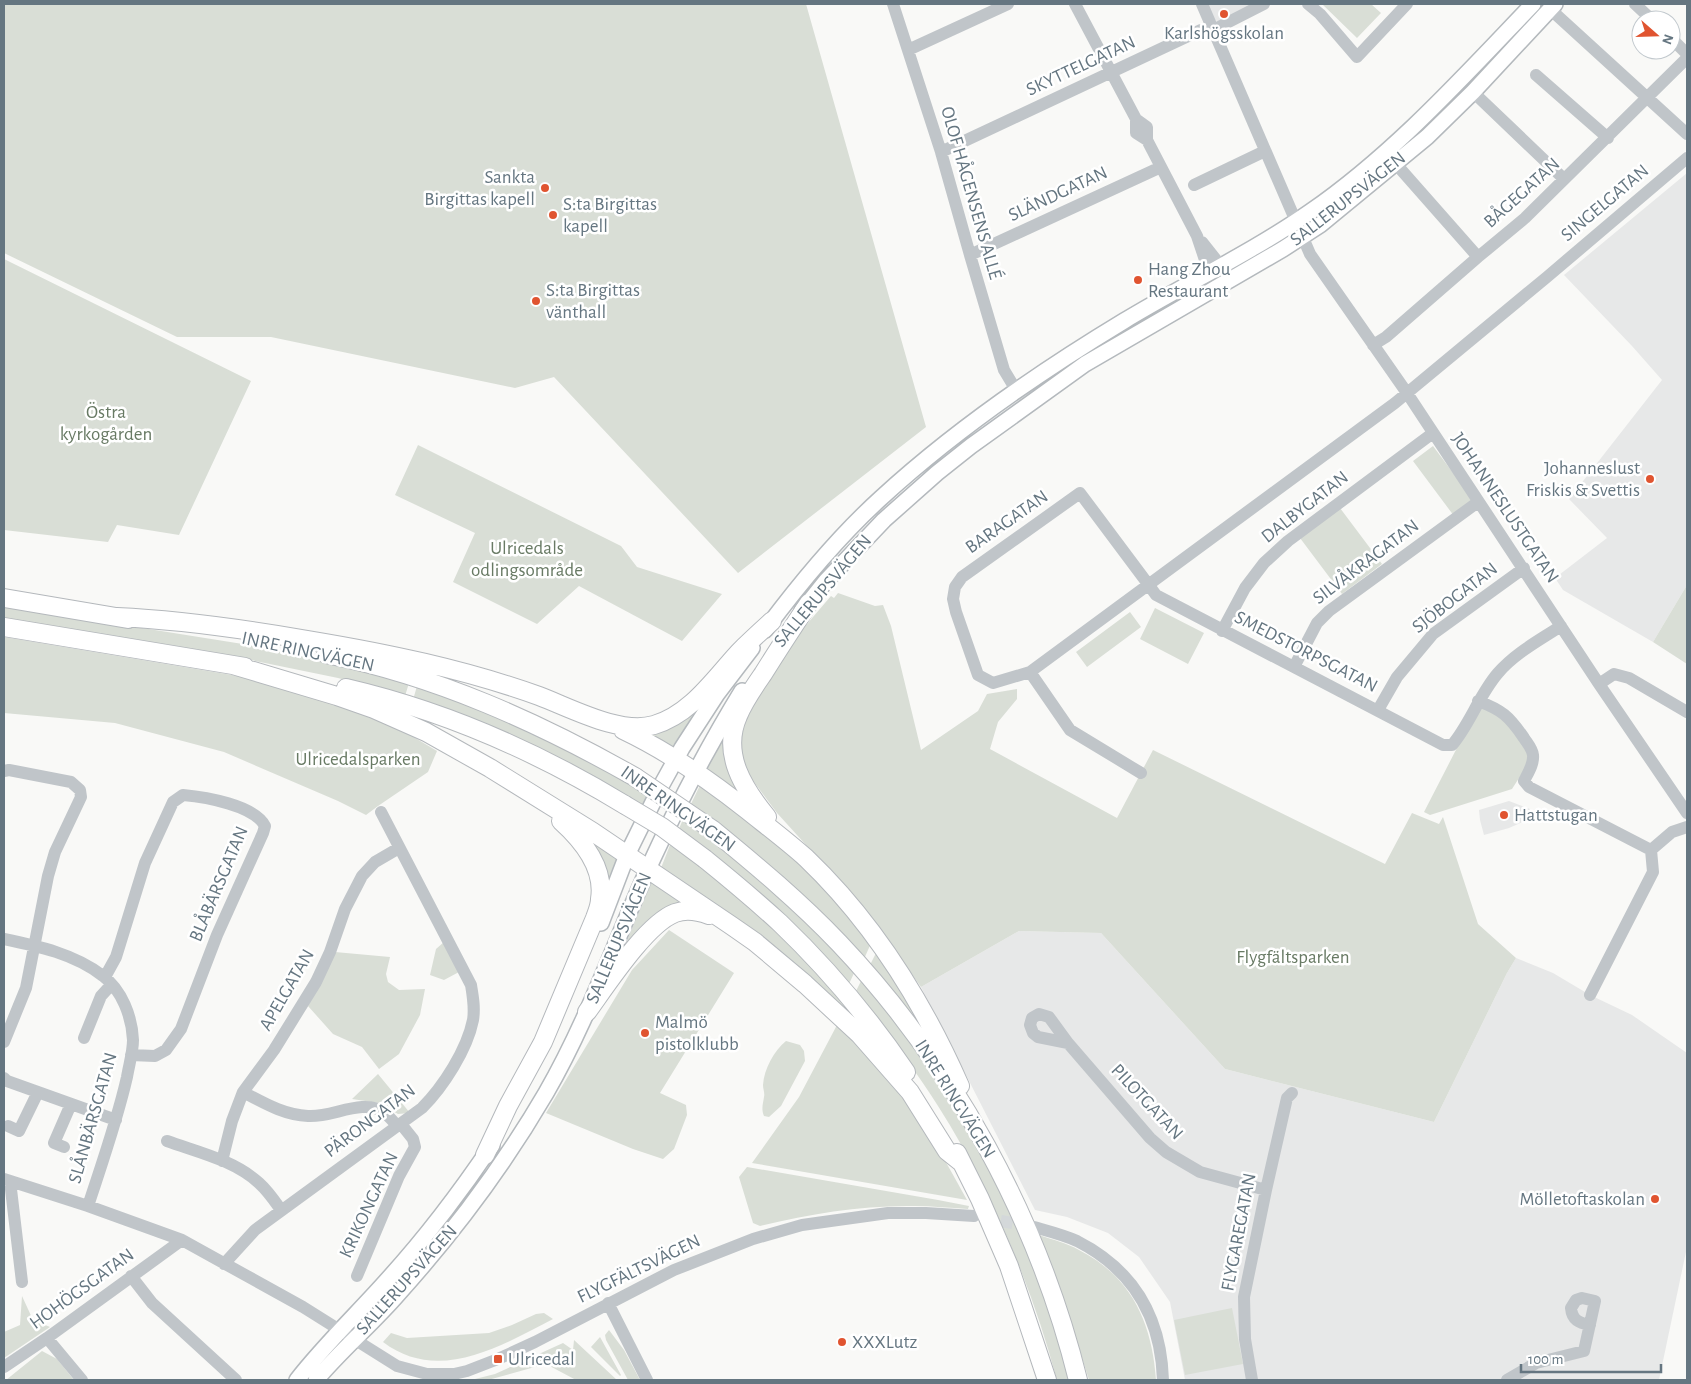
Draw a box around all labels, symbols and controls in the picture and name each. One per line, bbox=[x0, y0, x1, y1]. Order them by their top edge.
marker: Karlshögsskolan bbox=[1218, 8, 1230, 20]
north arrow bbox=[1631, 10, 1681, 60]
place label: Karlshögsskolan bbox=[1164, 24, 1284, 43]
street label: SKYTTELGATAN bbox=[1024, 32, 1138, 100]
text: N bbox=[1659, 32, 1676, 46]
street label: OLOF HÅGENSENS ALLÉ bbox=[937, 104, 1007, 282]
street label: SALLERUPSVÄGEN bbox=[1286, 148, 1409, 250]
street label: BÅGEGATAN bbox=[1479, 153, 1564, 232]
street label: SINGELGATAN bbox=[1557, 161, 1653, 245]
street label: SLÄNDGATAN bbox=[1005, 162, 1110, 225]
place label: Sankta Birgittas kapell bbox=[424, 168, 535, 209]
marker: Sankta Birgittas kapell bbox=[539, 182, 551, 194]
place label: S:ta Birgittas kapell bbox=[563, 195, 657, 236]
marker: S:ta Birgittas kapell bbox=[547, 209, 559, 221]
place label: Hang Zhou Restaurant bbox=[1148, 260, 1231, 301]
marker: Hang Zhou Restaurant bbox=[1132, 274, 1144, 286]
place label: S:ta Birgittas vänthall bbox=[546, 281, 640, 322]
marker: S:ta Birgittas vänthall bbox=[530, 295, 542, 307]
park label: Östra kyrkogården bbox=[60, 402, 152, 444]
street label: JOHANNESLUSTGATAN bbox=[1448, 430, 1562, 586]
place label: Johanneslust Friskis & Svettis bbox=[1526, 459, 1640, 500]
street label: DALBYGATAN bbox=[1258, 467, 1352, 547]
marker: Johanneslust Friskis & Svettis bbox=[1644, 473, 1656, 485]
street label: BARAGATAN bbox=[962, 487, 1052, 557]
street label: SILVÅKRAGATAN bbox=[1308, 514, 1423, 608]
street label: SALLERUPSVÄGEN bbox=[770, 530, 875, 651]
park label: Ulricedals odlingsområde bbox=[471, 539, 583, 580]
street label: SJÖBOGATAN bbox=[1408, 558, 1501, 637]
street label: SMEDSTORPSGATAN bbox=[1231, 608, 1381, 696]
street label: INRE RINGVÄGEN bbox=[240, 628, 376, 675]
park label: Ulricedalsparken bbox=[295, 750, 421, 769]
street label: INRE RINGVÄGEN bbox=[617, 762, 739, 856]
place label: Hattstugan bbox=[1514, 806, 1598, 825]
marker: Hattstugan bbox=[1498, 809, 1510, 821]
street label: BLÅBÄRSGATAN bbox=[184, 823, 252, 944]
street label: SALLERUPSVÄGEN bbox=[582, 869, 655, 1006]
street label: APELGATAN bbox=[256, 946, 318, 1034]
park label: Flygfältsparken bbox=[1236, 948, 1350, 967]
place label: Malmö pistolklubb bbox=[655, 1013, 739, 1054]
marker: Malmö pistolklubb bbox=[639, 1027, 651, 1039]
street label: INRE RINGVÄGEN bbox=[911, 1036, 1000, 1161]
street label: SLÅNBÄRSGATAN bbox=[63, 1050, 121, 1186]
street label: PILOTGATAN bbox=[1107, 1061, 1187, 1143]
street label: PÄRONGATAN bbox=[320, 1080, 419, 1161]
street label: KRIKONGATAN bbox=[336, 1149, 402, 1261]
street label: FLYGAREGATAN bbox=[1218, 1171, 1260, 1293]
place label: Mölletoftaskolan bbox=[1520, 1190, 1645, 1209]
marker: Mölletoftaskolan bbox=[1649, 1193, 1661, 1205]
street label: SALLERUPSVÄGEN bbox=[352, 1221, 461, 1339]
street label: FLYGFÄLTSVÄGEN bbox=[574, 1230, 703, 1307]
street label: HOHÖGSGATAN bbox=[26, 1244, 138, 1333]
place label: XXXLutz bbox=[852, 1333, 917, 1352]
marker: XXXLutz bbox=[836, 1336, 848, 1348]
scale bar bbox=[1521, 1342, 1661, 1374]
place label: Ulricedal bbox=[508, 1350, 575, 1369]
text: 100 m bbox=[1528, 1352, 1563, 1367]
marker: Ulricedal bbox=[492, 1353, 504, 1365]

